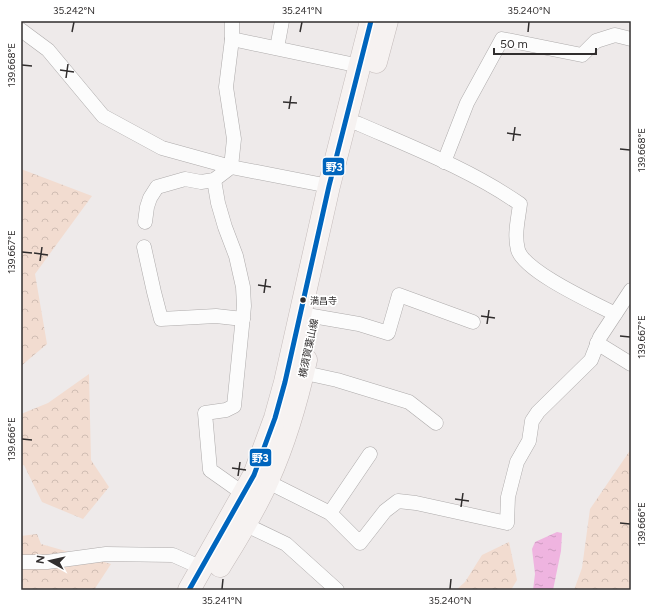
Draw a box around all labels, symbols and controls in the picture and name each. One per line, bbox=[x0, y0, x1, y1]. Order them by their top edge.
text: 35.242°N bbox=[53, 4, 95, 17]
text: 35.241°N bbox=[282, 4, 322, 17]
text: 35.240°N bbox=[508, 4, 550, 17]
scale bar bbox=[494, 30, 596, 56]
text: 50 m bbox=[500, 37, 528, 51]
text: 139.668°E bbox=[5, 43, 18, 87]
text: 139.668°E bbox=[635, 128, 648, 172]
line badge: 野3 bbox=[322, 157, 345, 176]
text: 野3 bbox=[325, 161, 343, 174]
text: 139.667°E bbox=[5, 230, 18, 274]
marker: 満昌寺 bbox=[298, 295, 308, 305]
place label: 満昌寺 bbox=[310, 295, 337, 306]
text: 139.667°E bbox=[635, 315, 648, 359]
street label: 横須賀葉山線 bbox=[296, 317, 321, 379]
text: 139.666°E bbox=[5, 417, 18, 461]
line badge: 野3 bbox=[249, 448, 272, 467]
text: 野3 bbox=[251, 452, 269, 465]
text: 139.666°E bbox=[635, 502, 648, 546]
north arrow bbox=[30, 541, 70, 581]
text: N bbox=[34, 555, 48, 565]
text: 35.241°N bbox=[202, 594, 242, 607]
text: 35.240°N bbox=[429, 594, 471, 607]

